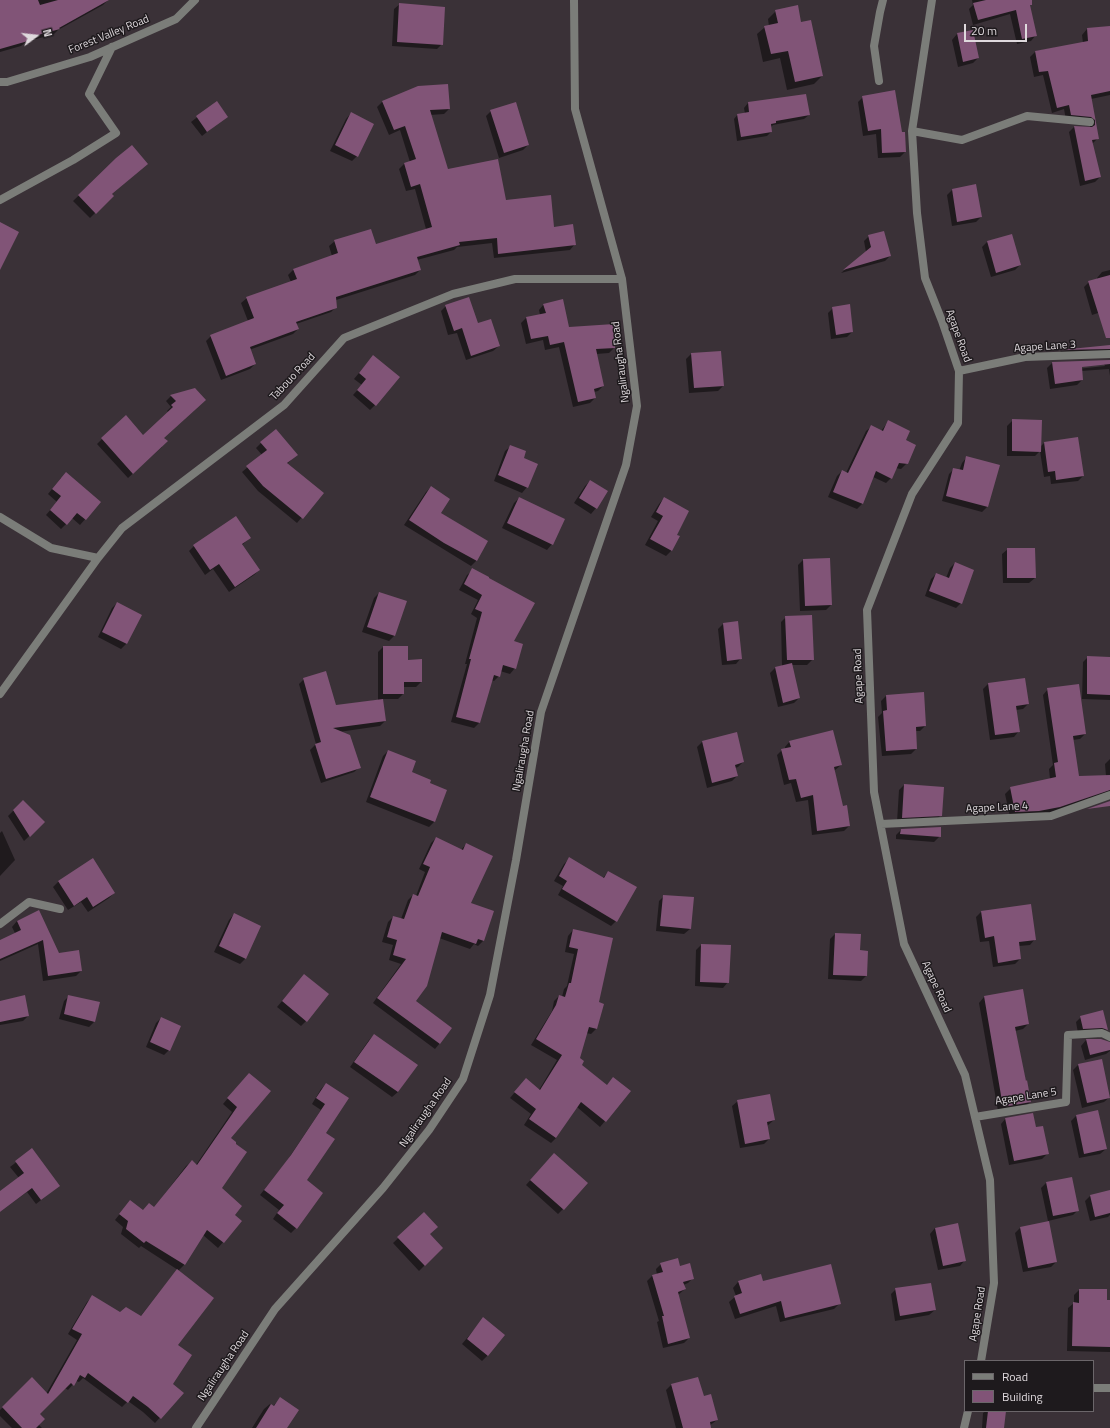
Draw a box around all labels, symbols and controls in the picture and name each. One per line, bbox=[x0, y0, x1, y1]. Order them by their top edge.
street label: Forest Valley Road bbox=[67, 13, 151, 57]
north arrow bbox=[16, 16, 56, 56]
scale bar bbox=[966, 16, 1029, 42]
text: 20 m bbox=[971, 21, 997, 40]
text: N bbox=[39, 27, 56, 39]
street label: Agape Road bbox=[942, 308, 974, 364]
street label: Ngaliraugha Road bbox=[609, 321, 633, 403]
street label: Agape Lane 3 bbox=[1014, 338, 1076, 356]
street label: Tabouo Road bbox=[268, 351, 318, 403]
street label: Agape Road bbox=[851, 648, 867, 704]
street label: Ngaliraugha Road bbox=[510, 710, 538, 792]
street label: Agape Lane 4 bbox=[966, 800, 1028, 816]
street label: Agape Road bbox=[918, 959, 954, 1015]
street label: Ngaliraugha Road bbox=[397, 1076, 455, 1150]
street label: Agape Lane 5 bbox=[994, 1086, 1058, 1108]
street label: Agape Road bbox=[967, 1286, 989, 1342]
street label: Ngaliraugha Road bbox=[196, 1328, 252, 1404]
legend bbox=[964, 1360, 1094, 1412]
text: Road bbox=[1002, 1367, 1028, 1386]
text: Building bbox=[1002, 1387, 1043, 1406]

